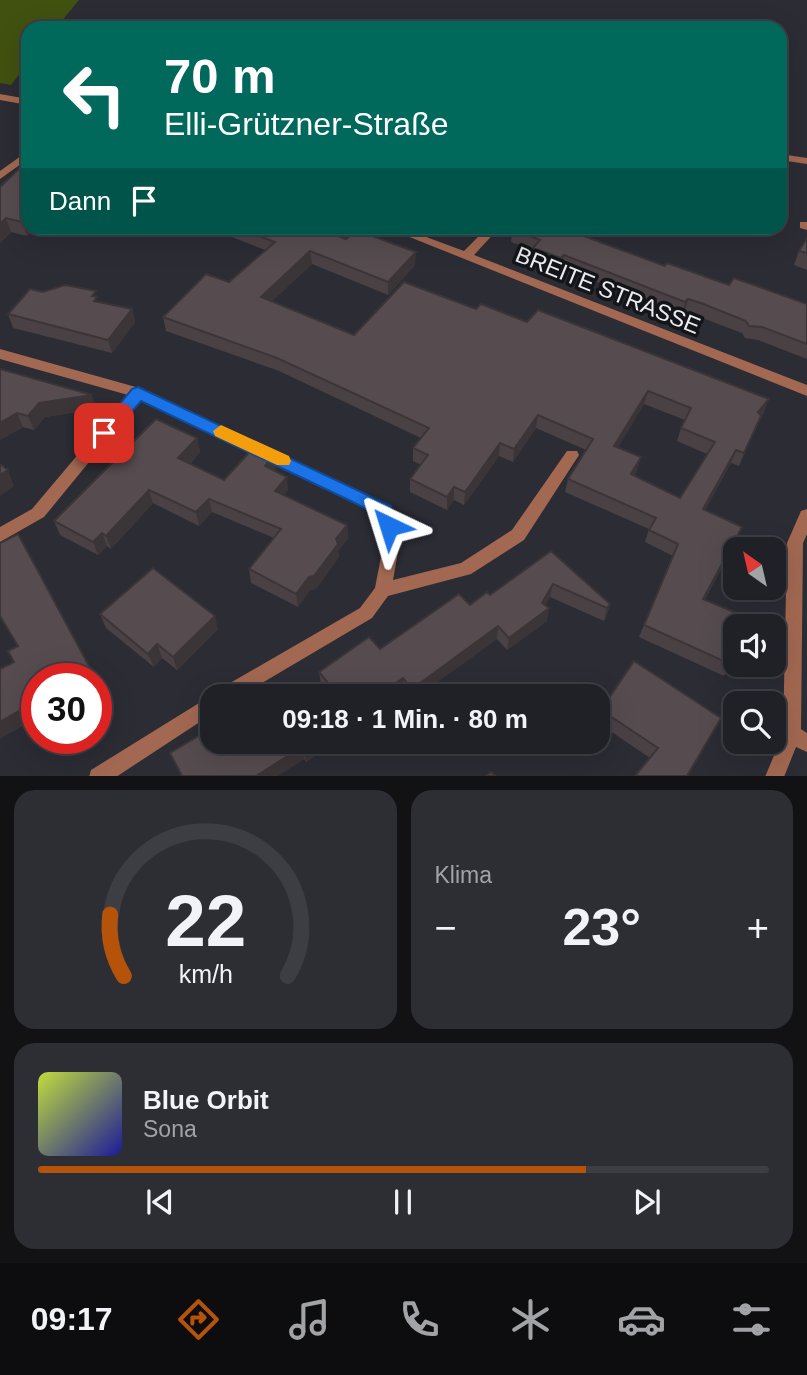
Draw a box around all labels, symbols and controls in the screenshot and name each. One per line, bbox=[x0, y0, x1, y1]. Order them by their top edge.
icon: left bbox=[49, 49, 140, 140]
text: 70 m bbox=[164, 49, 276, 103]
text: Elli-Grützner-Straße bbox=[164, 106, 449, 142]
icon: arrive bbox=[125, 182, 163, 220]
text: Dann bbox=[49, 186, 111, 216]
street label: BREITE STRASSE bbox=[512, 241, 704, 339]
pin bbox=[74, 403, 134, 463]
icon: arrive bbox=[85, 414, 123, 452]
position arrow bbox=[352, 489, 426, 563]
north arrow bbox=[723, 537, 786, 600]
map controls bbox=[723, 537, 786, 754]
button: sound bbox=[723, 614, 786, 677]
speed limit sign: 30 bbox=[21, 663, 112, 754]
button: search bbox=[723, 691, 786, 754]
text: 09:18 · 1 Min. · 80 m bbox=[282, 704, 528, 734]
text: Klima bbox=[435, 862, 492, 888]
text: 22 bbox=[165, 880, 246, 961]
text: 23° bbox=[562, 898, 641, 956]
text: − bbox=[435, 907, 457, 949]
text: + bbox=[747, 907, 769, 949]
text: km/h bbox=[178, 959, 232, 987]
text: Blue Orbit bbox=[143, 1085, 269, 1115]
text: Sona bbox=[143, 1116, 197, 1142]
icon: previous bbox=[141, 1183, 179, 1221]
icon: pause bbox=[384, 1183, 422, 1221]
icon: next bbox=[628, 1183, 666, 1221]
icon: directions bbox=[174, 1295, 223, 1344]
icon: music bbox=[285, 1295, 334, 1344]
icon: phone bbox=[395, 1295, 444, 1344]
icon: climate bbox=[506, 1295, 555, 1344]
icon: car bbox=[617, 1295, 666, 1344]
icon: filters bbox=[727, 1295, 776, 1344]
text: 09:17 bbox=[31, 1301, 113, 1337]

